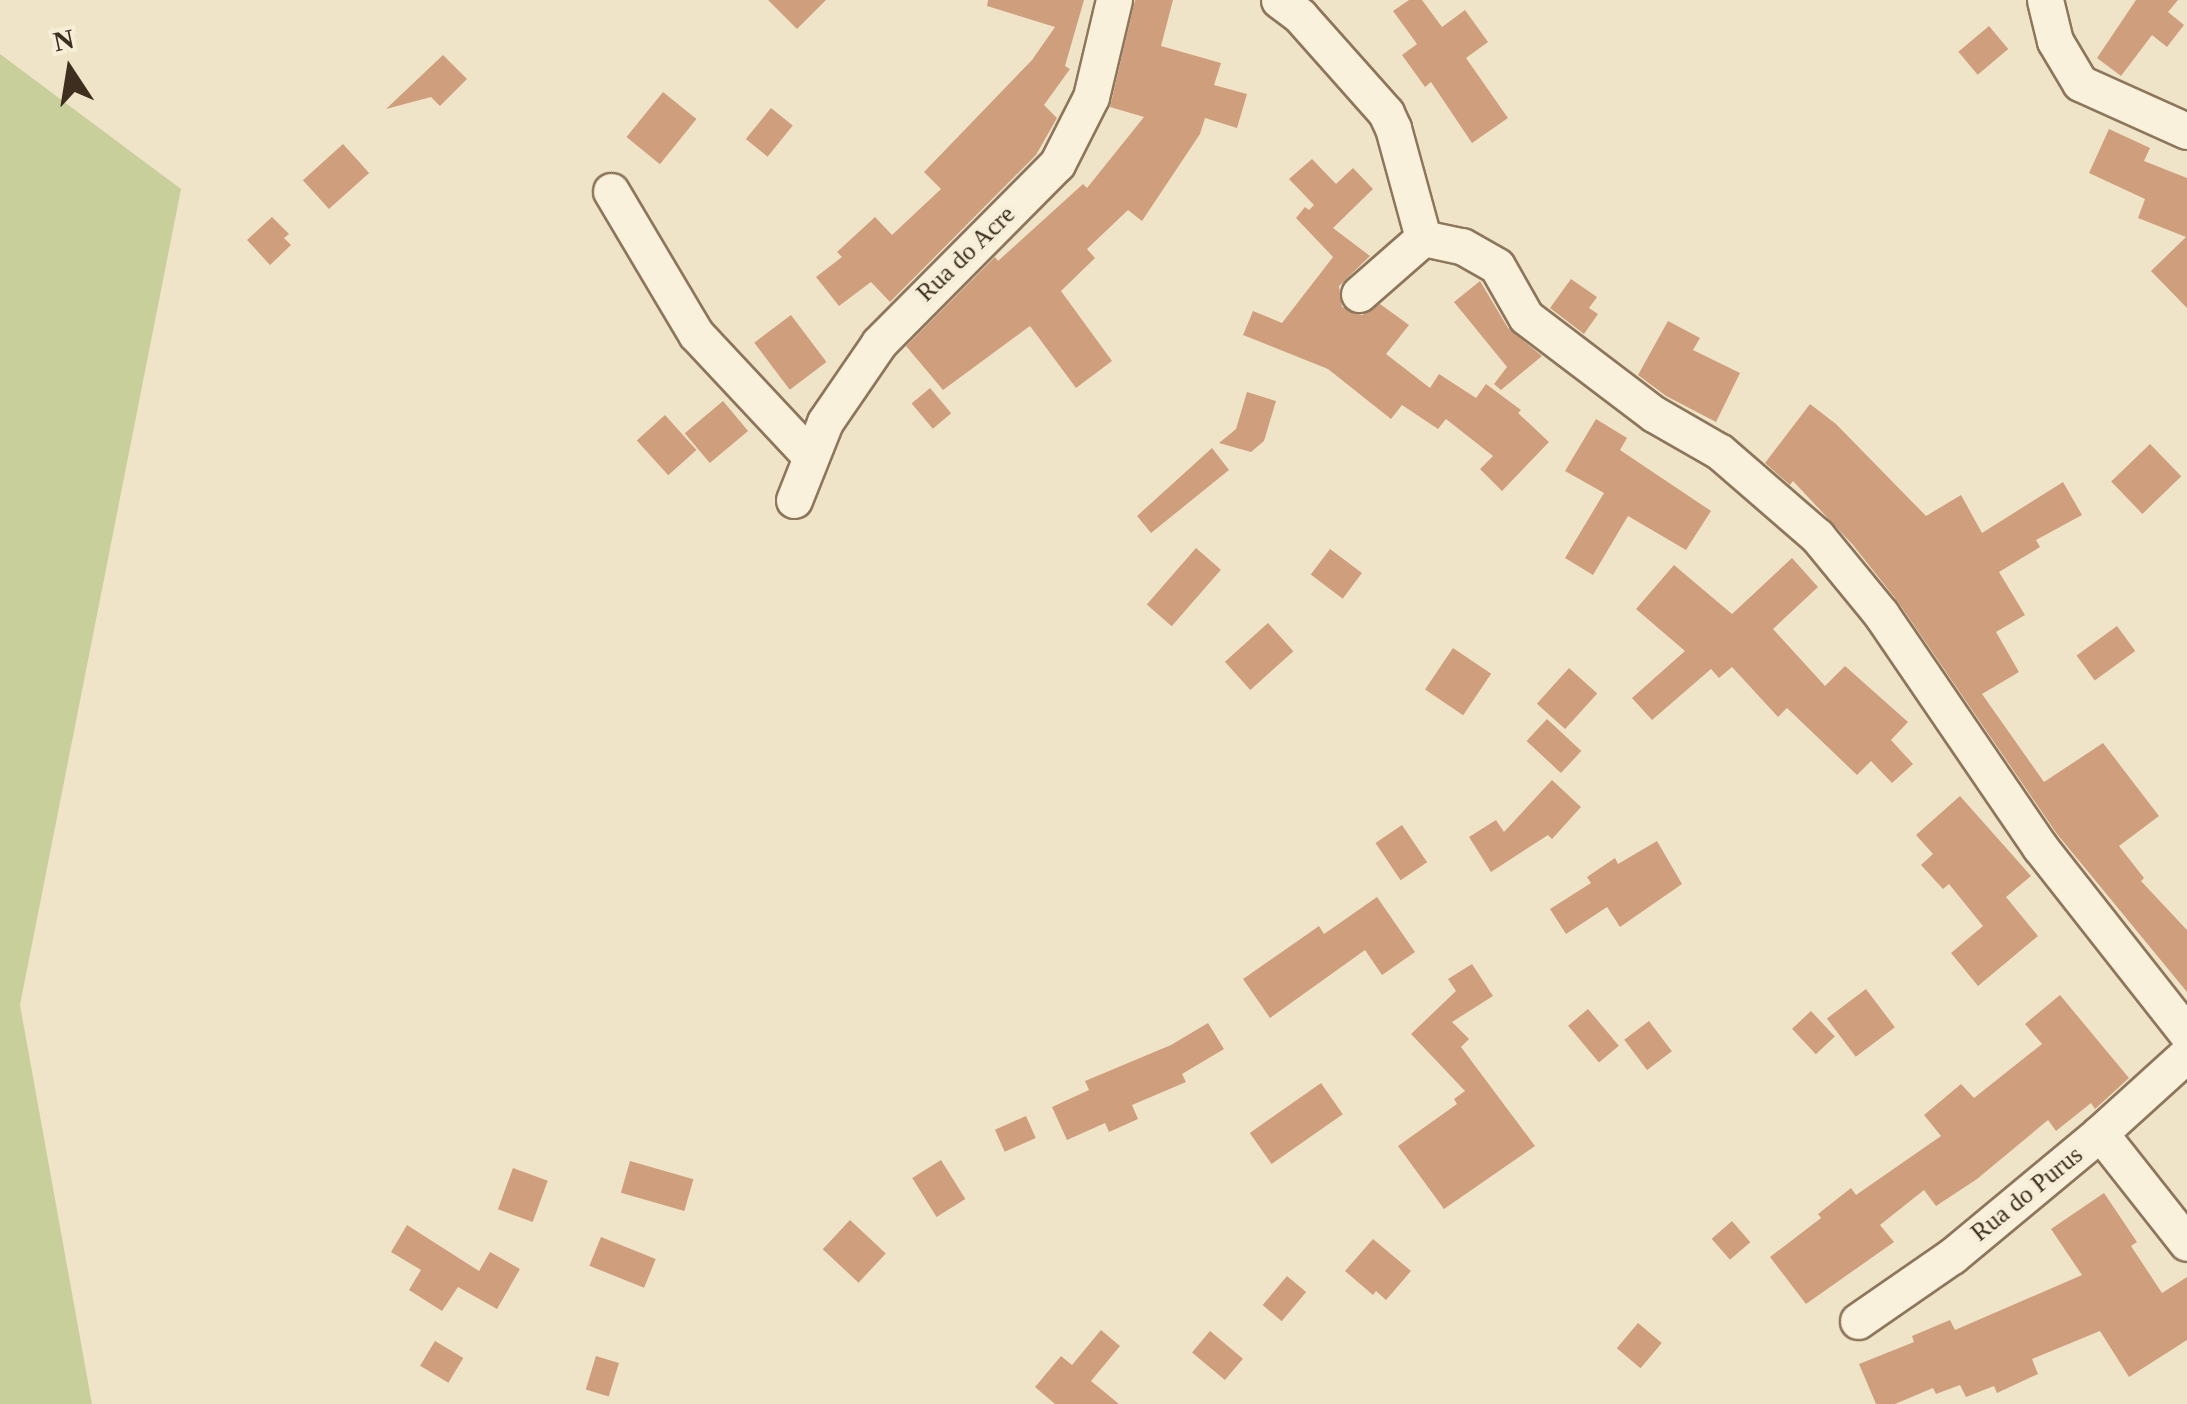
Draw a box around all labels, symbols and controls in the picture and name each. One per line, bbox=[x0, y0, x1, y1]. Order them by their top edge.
north arrow bbox=[20, 20, 120, 120]
text: N bbox=[51, 23, 77, 57]
street label: Rua do Acre bbox=[910, 199, 1022, 309]
street label: Rua do Purus bbox=[1965, 1140, 2089, 1248]

